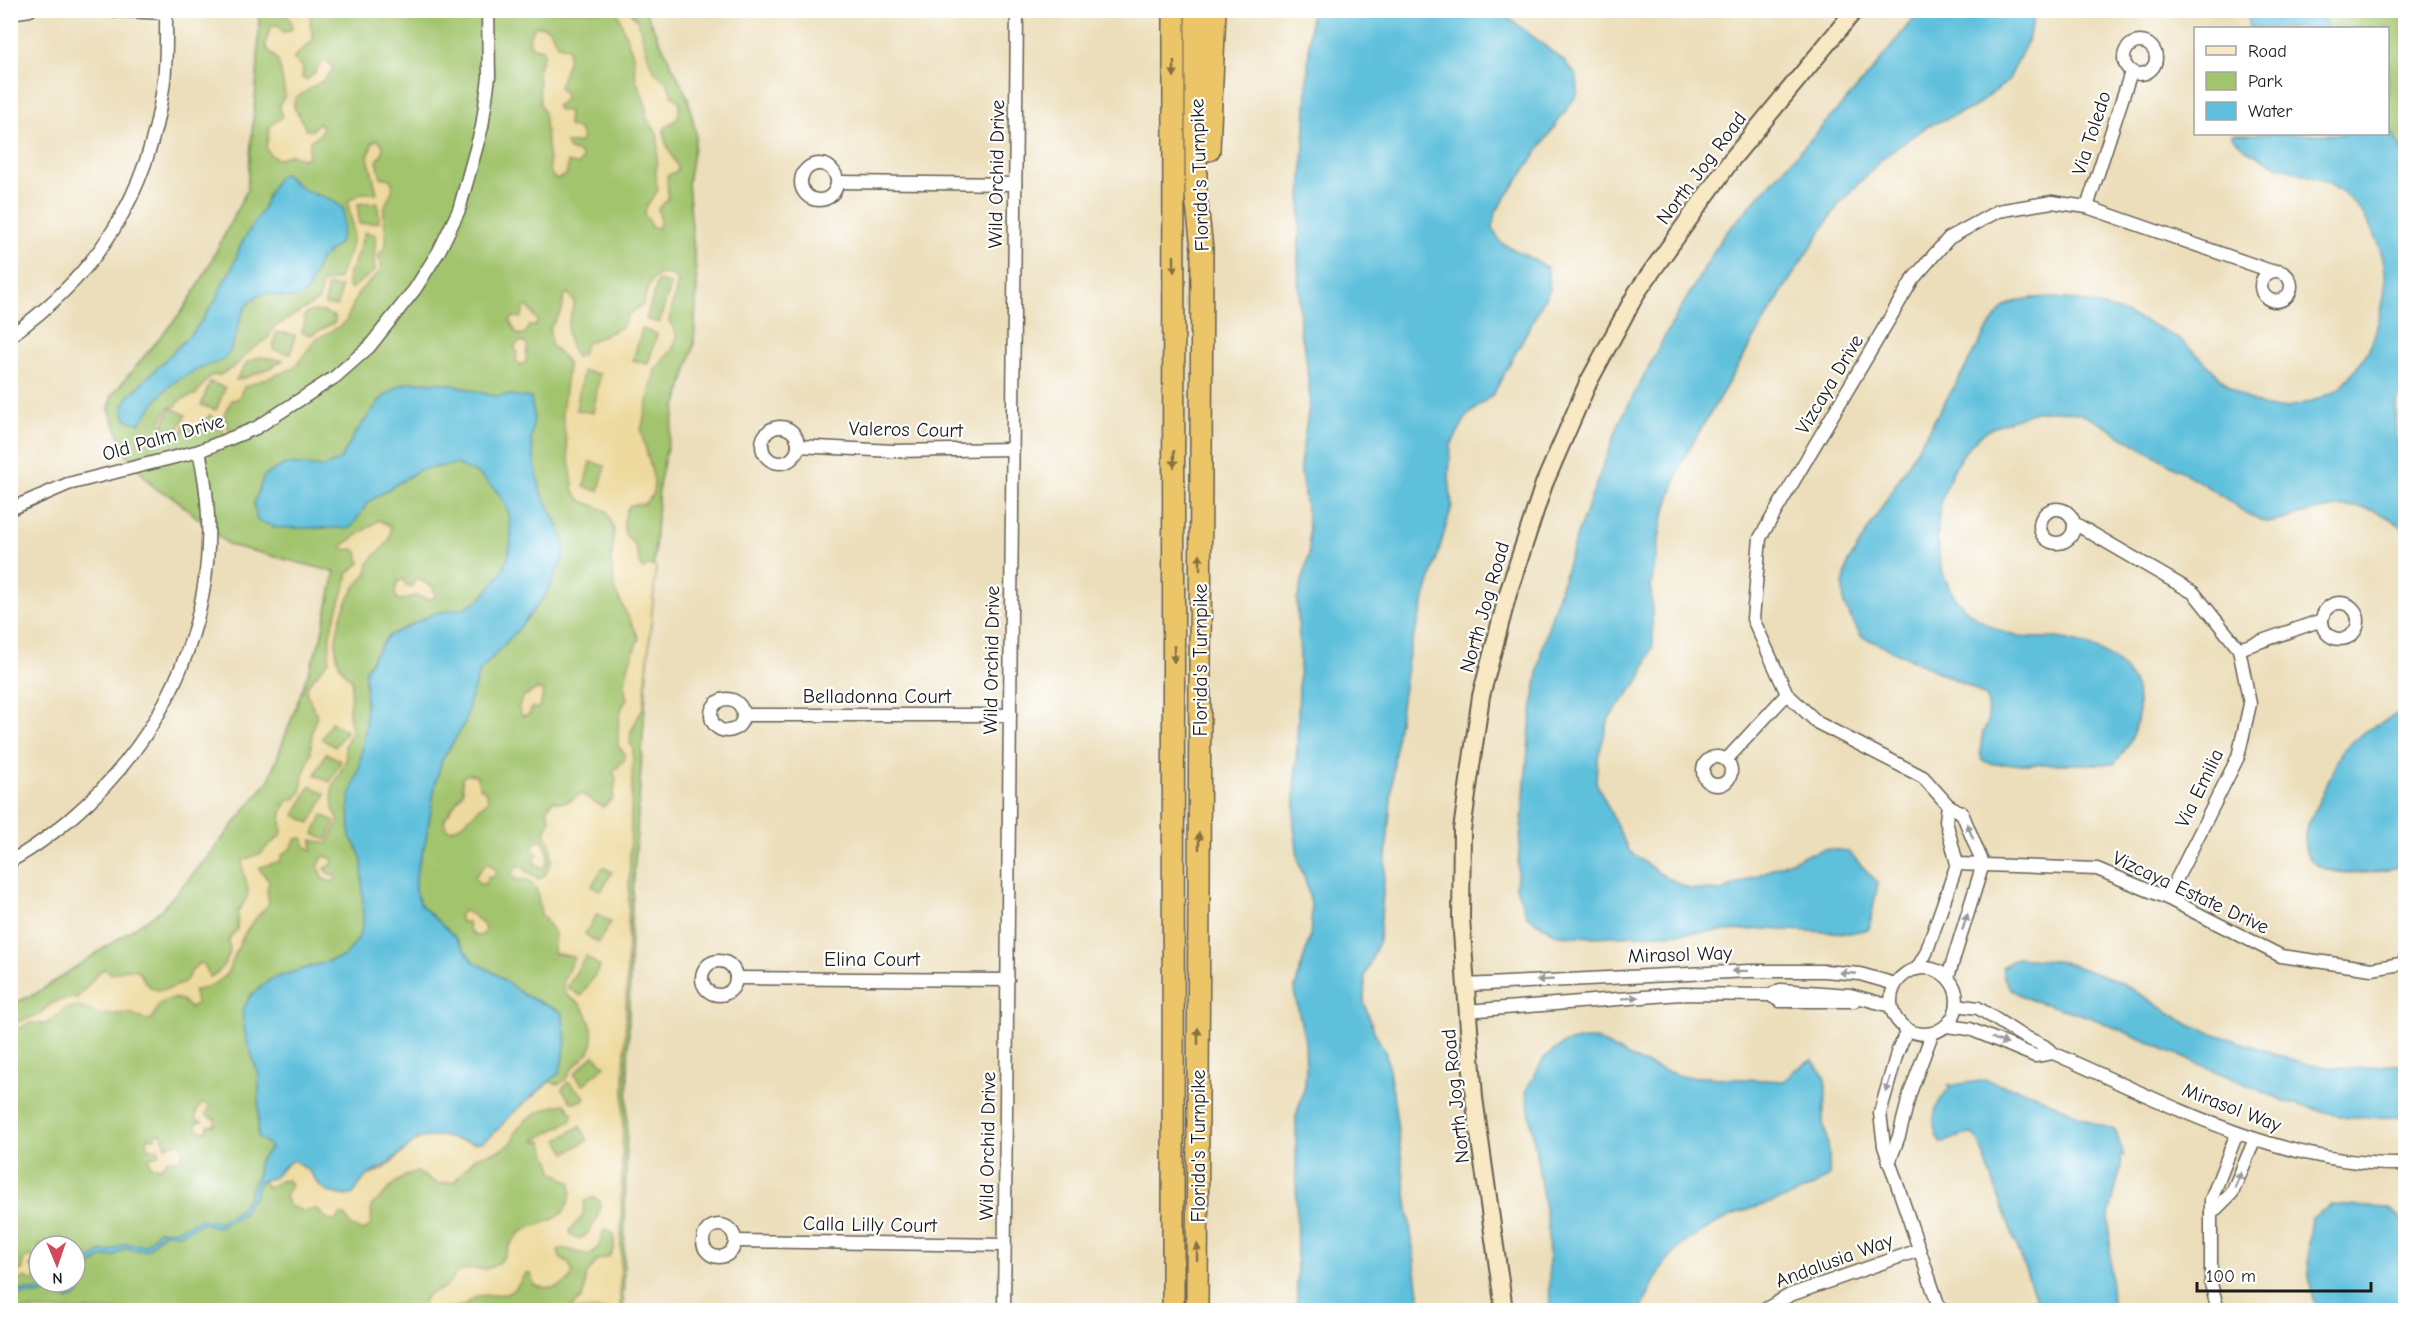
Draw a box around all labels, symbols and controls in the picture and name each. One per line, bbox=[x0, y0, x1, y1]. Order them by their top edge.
legend bbox=[2194, 27, 2389, 135]
text: Road bbox=[2248, 41, 2287, 62]
one-way arrow bbox=[1169, 59, 1179, 78]
text: Park bbox=[2248, 71, 2283, 92]
street label: Via Toledo bbox=[2067, 88, 2116, 178]
street label: Florida's Turnpike bbox=[1185, 98, 1214, 252]
street label: Wild Orchid Drive bbox=[984, 99, 1009, 249]
text: Water bbox=[2248, 101, 2293, 122]
street label: North Jog Road bbox=[1652, 107, 1751, 229]
one-way arrow bbox=[1169, 254, 1179, 273]
street label: Vizcaya Drive bbox=[1791, 330, 1868, 438]
street label: Old Palm Drive bbox=[99, 409, 227, 466]
street label: Valeros Court bbox=[849, 417, 964, 442]
one-way arrow bbox=[1169, 449, 1179, 468]
street label: North Jog Road bbox=[1455, 539, 1514, 675]
one-way arrow bbox=[1195, 553, 1205, 572]
street label: Florida's Turnpike bbox=[1189, 584, 1212, 736]
street label: Wild Orchid Drive bbox=[979, 585, 1004, 735]
one-way arrow bbox=[1169, 644, 1179, 663]
street label: Belladonna Court bbox=[803, 685, 953, 708]
street label: Via Emilia bbox=[2171, 745, 2228, 831]
one-way arrow bbox=[1965, 822, 1974, 840]
one-way arrow bbox=[1194, 832, 1204, 851]
street label: Vizcaya Estate Drive bbox=[2109, 846, 2273, 939]
one-way arrow bbox=[1961, 913, 1970, 931]
street label: Mirasol Way bbox=[1627, 941, 1733, 968]
street label: Elina Court bbox=[824, 948, 921, 971]
one-way arrow bbox=[1730, 966, 1749, 976]
one-way arrow bbox=[1838, 968, 1857, 978]
one-way arrow bbox=[1535, 976, 1554, 985]
one-way arrow bbox=[1620, 994, 1639, 1003]
one-way arrow bbox=[1193, 1027, 1203, 1046]
street label: North Jog Road bbox=[1437, 1028, 1474, 1164]
one-way arrow bbox=[1991, 1036, 2009, 1046]
street label: Florida's Turnpike bbox=[1187, 1070, 1210, 1222]
street label: Wild Orchid Drive bbox=[975, 1071, 1000, 1221]
one-way arrow bbox=[1883, 1076, 1892, 1094]
street label: Mirasol Way bbox=[2179, 1078, 2285, 1137]
one-way arrow bbox=[2233, 1171, 2243, 1189]
street label: Calla Lilly Court bbox=[803, 1212, 938, 1237]
street label: Andalusia Way bbox=[1772, 1229, 1896, 1292]
north arrow bbox=[27, 1234, 87, 1294]
one-way arrow bbox=[1192, 1243, 1202, 1262]
scale bar bbox=[2197, 1255, 2371, 1293]
text: 100 m bbox=[2206, 1266, 2256, 1287]
text: N bbox=[52, 1269, 63, 1287]

